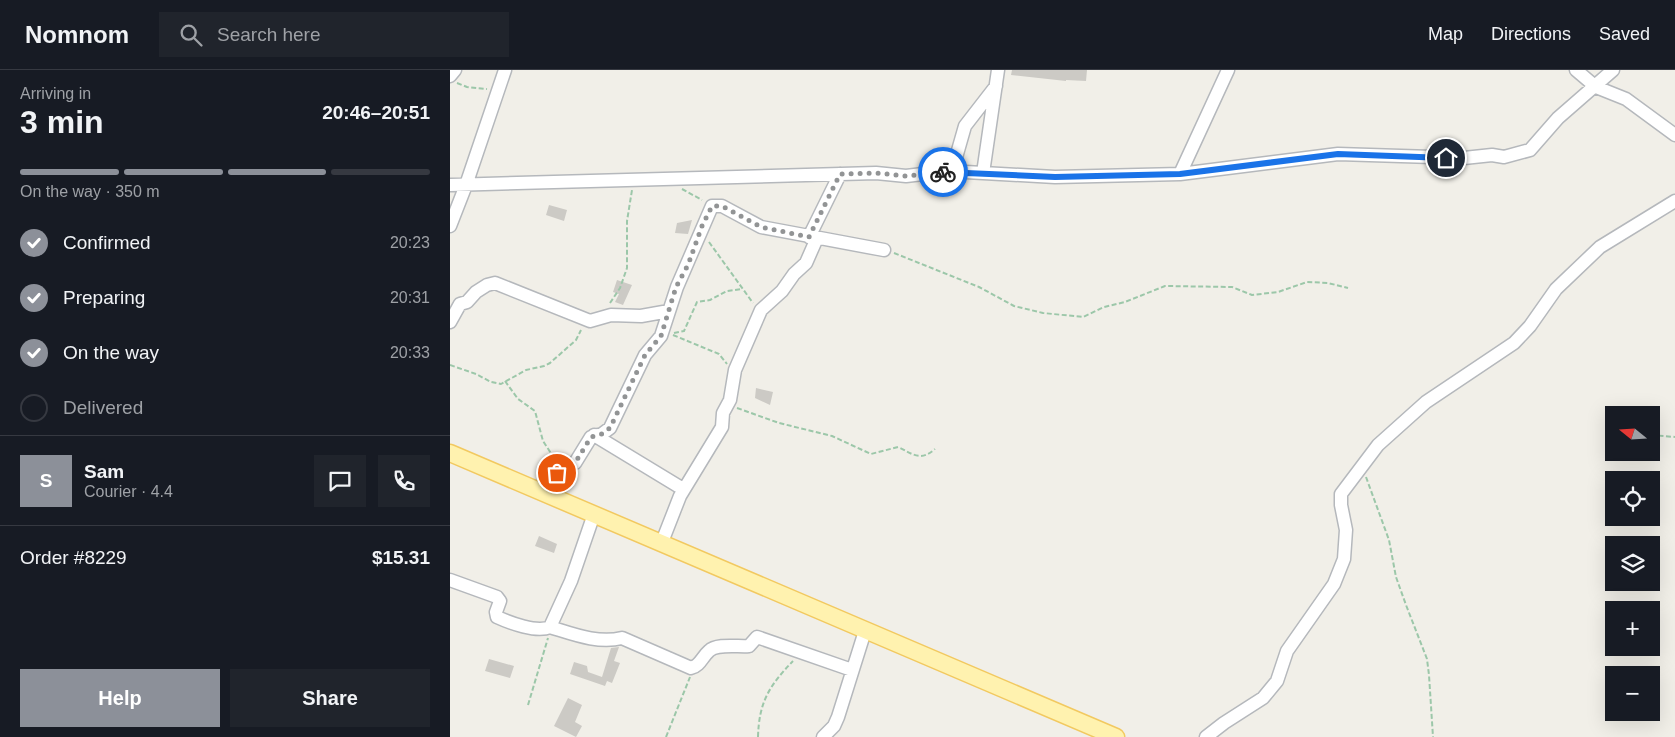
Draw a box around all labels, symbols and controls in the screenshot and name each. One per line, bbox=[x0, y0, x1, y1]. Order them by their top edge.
search box bbox=[159, 12, 509, 57]
text: Nomnom bbox=[25, 21, 129, 48]
icon: search bbox=[177, 21, 205, 49]
text: Search here bbox=[217, 24, 321, 45]
text: Map bbox=[1428, 24, 1463, 44]
text: Directions bbox=[1491, 24, 1571, 44]
text: Saved bbox=[1599, 24, 1650, 44]
text: Arriving in bbox=[20, 85, 91, 102]
text: 20:46–20:51 bbox=[322, 102, 430, 123]
text: 3 min bbox=[20, 104, 104, 140]
pin bbox=[1425, 137, 1467, 179]
icon: home bbox=[1432, 144, 1460, 172]
courier bbox=[918, 147, 968, 197]
icon: bike bbox=[929, 158, 957, 186]
text: On the way · 350 m bbox=[20, 183, 160, 200]
icon: check bbox=[20, 229, 48, 257]
text: Confirmed bbox=[63, 232, 151, 253]
text: 20:23 bbox=[390, 234, 430, 251]
icon: check bbox=[20, 284, 48, 312]
text: Preparing bbox=[63, 287, 145, 308]
text: 20:31 bbox=[390, 289, 430, 306]
icon: check bbox=[20, 339, 48, 367]
text: On the way bbox=[63, 342, 159, 363]
text: 20:33 bbox=[390, 344, 430, 361]
text: Delivered bbox=[63, 397, 143, 418]
north arrow bbox=[1605, 406, 1660, 461]
map controls bbox=[1605, 406, 1660, 721]
pin bbox=[536, 452, 578, 494]
button: chat bbox=[314, 455, 366, 507]
button: phone bbox=[378, 455, 430, 507]
icon: bag bbox=[543, 459, 571, 487]
text: Sam bbox=[84, 461, 124, 482]
text: S bbox=[40, 470, 52, 491]
button: locate bbox=[1605, 471, 1660, 526]
text: Courier · 4.4 bbox=[84, 483, 173, 500]
button: layers bbox=[1605, 536, 1660, 591]
text: Order #8229 bbox=[20, 547, 127, 568]
text: $15.31 bbox=[372, 547, 430, 568]
button: + bbox=[1605, 601, 1660, 656]
button: − bbox=[1605, 666, 1660, 721]
button: Help bbox=[20, 669, 220, 727]
button: Share bbox=[230, 669, 430, 727]

